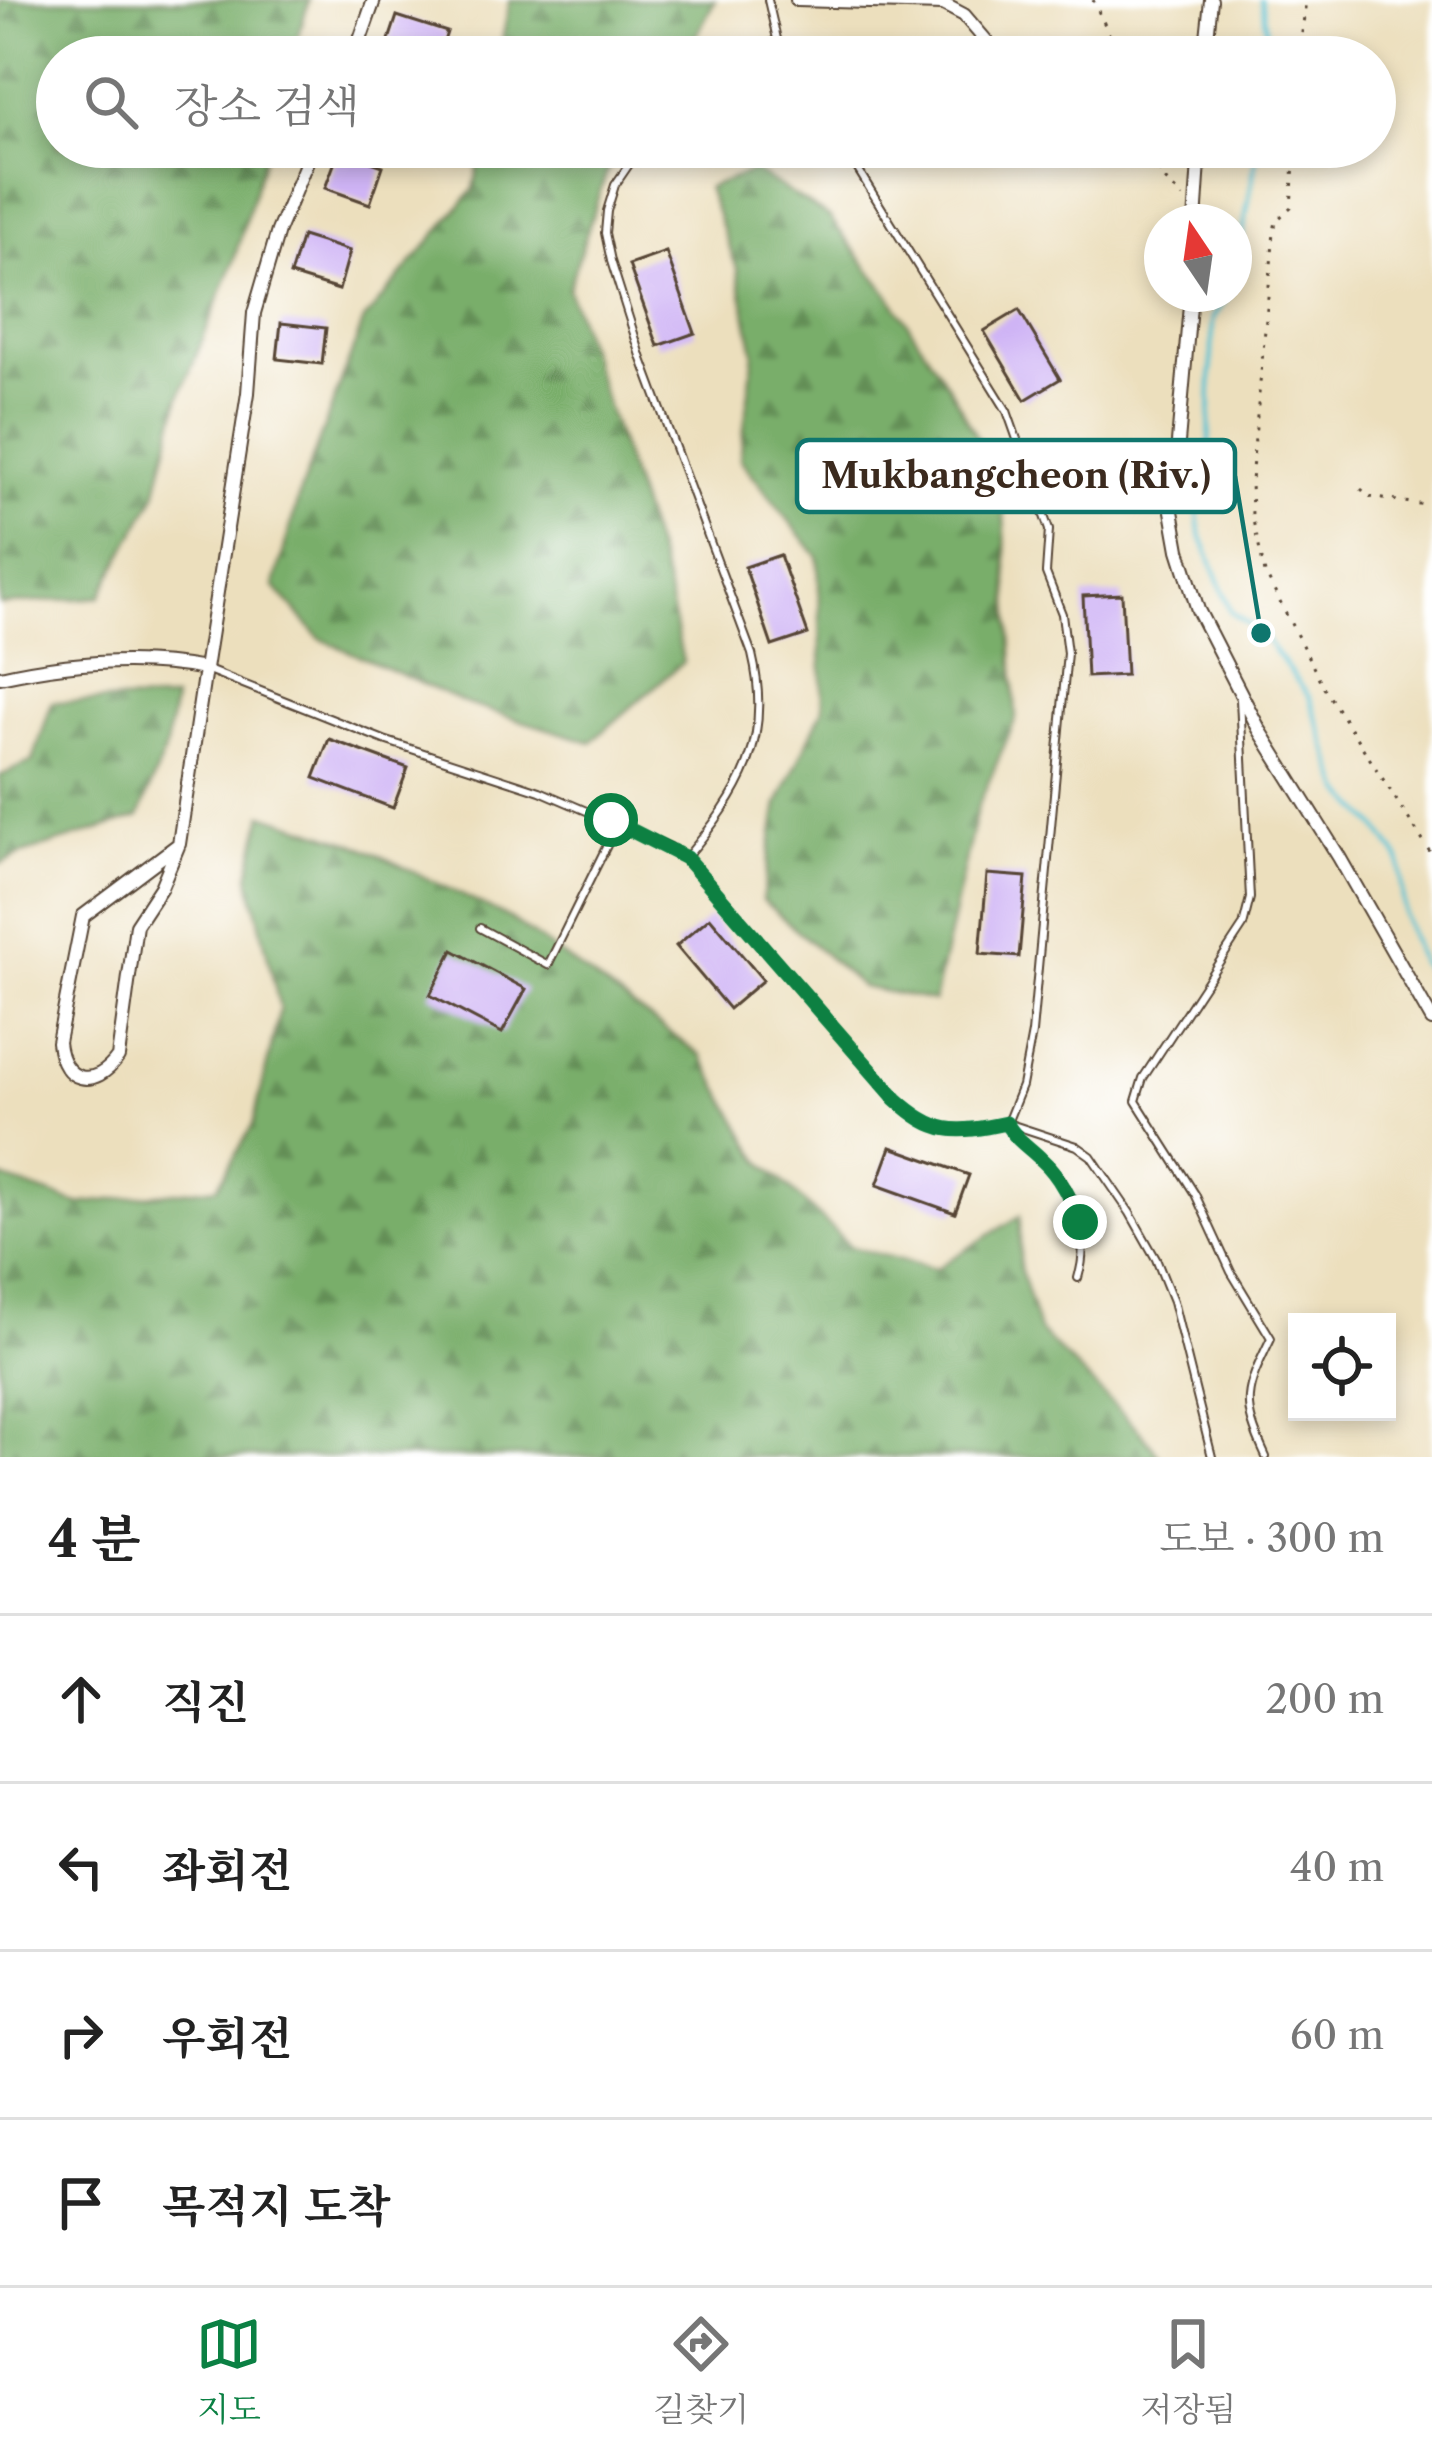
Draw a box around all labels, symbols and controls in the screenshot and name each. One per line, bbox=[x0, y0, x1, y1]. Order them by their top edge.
search box bbox=[36, 36, 1396, 168]
icon: search bbox=[78, 69, 144, 135]
text: 장소 검색 bbox=[174, 78, 360, 134]
north arrow bbox=[1144, 204, 1252, 312]
callout: Mukbangcheon (Riv.) bbox=[797, 440, 1235, 512]
text: Mukbangcheon (Riv.) bbox=[821, 453, 1211, 497]
route start bbox=[584, 793, 638, 847]
route end bbox=[1053, 1195, 1107, 1249]
map controls bbox=[1288, 1313, 1396, 1421]
button: locate bbox=[1288, 1313, 1396, 1421]
text: 4 분 bbox=[48, 1508, 140, 1570]
text: 도보 · 300 m bbox=[1159, 1514, 1384, 1562]
icon: ahead bbox=[48, 1666, 114, 1732]
text: 직진 bbox=[162, 1674, 249, 1730]
text: 200 m bbox=[1265, 1675, 1384, 1723]
icon: left bbox=[48, 1834, 114, 1900]
text: 좌회전 bbox=[162, 1842, 292, 1898]
text: 40 m bbox=[1290, 1843, 1384, 1891]
icon: right bbox=[48, 2002, 114, 2068]
text: 우회전 bbox=[162, 2010, 292, 2066]
text: 60 m bbox=[1290, 2011, 1384, 2059]
icon: arrive bbox=[48, 2170, 114, 2236]
text: 목적지 도착 bbox=[162, 2178, 391, 2234]
tab: 지도 bbox=[196, 2311, 262, 2430]
tab: 길찾기 bbox=[653, 2311, 749, 2430]
tab: 저장됨 bbox=[1141, 2311, 1236, 2430]

